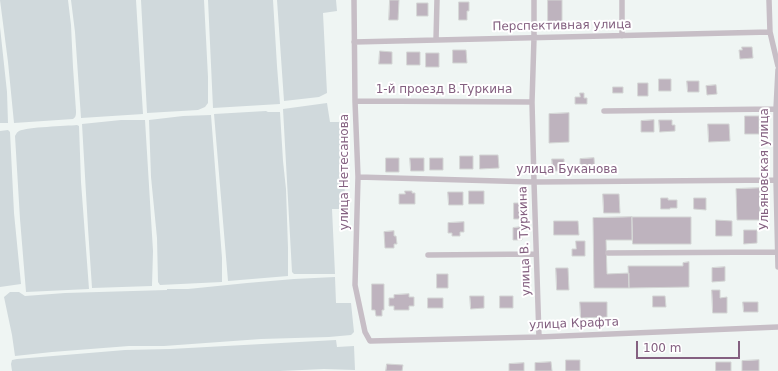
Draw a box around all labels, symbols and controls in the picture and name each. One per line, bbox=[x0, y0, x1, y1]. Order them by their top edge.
street label: Перспективная улица bbox=[492, 18, 632, 34]
street label: 1-й проезд В.Туркина bbox=[376, 83, 512, 97]
street label: Ульяновская улица bbox=[758, 108, 772, 230]
street label: улица Нетесанова bbox=[338, 114, 352, 230]
street label: улица Буканова bbox=[516, 163, 618, 177]
street label: улица В. Туркина bbox=[516, 186, 534, 296]
street label: улица Крафта bbox=[529, 315, 619, 333]
scale bar bbox=[638, 333, 742, 359]
text: 100 m bbox=[643, 341, 681, 355]

